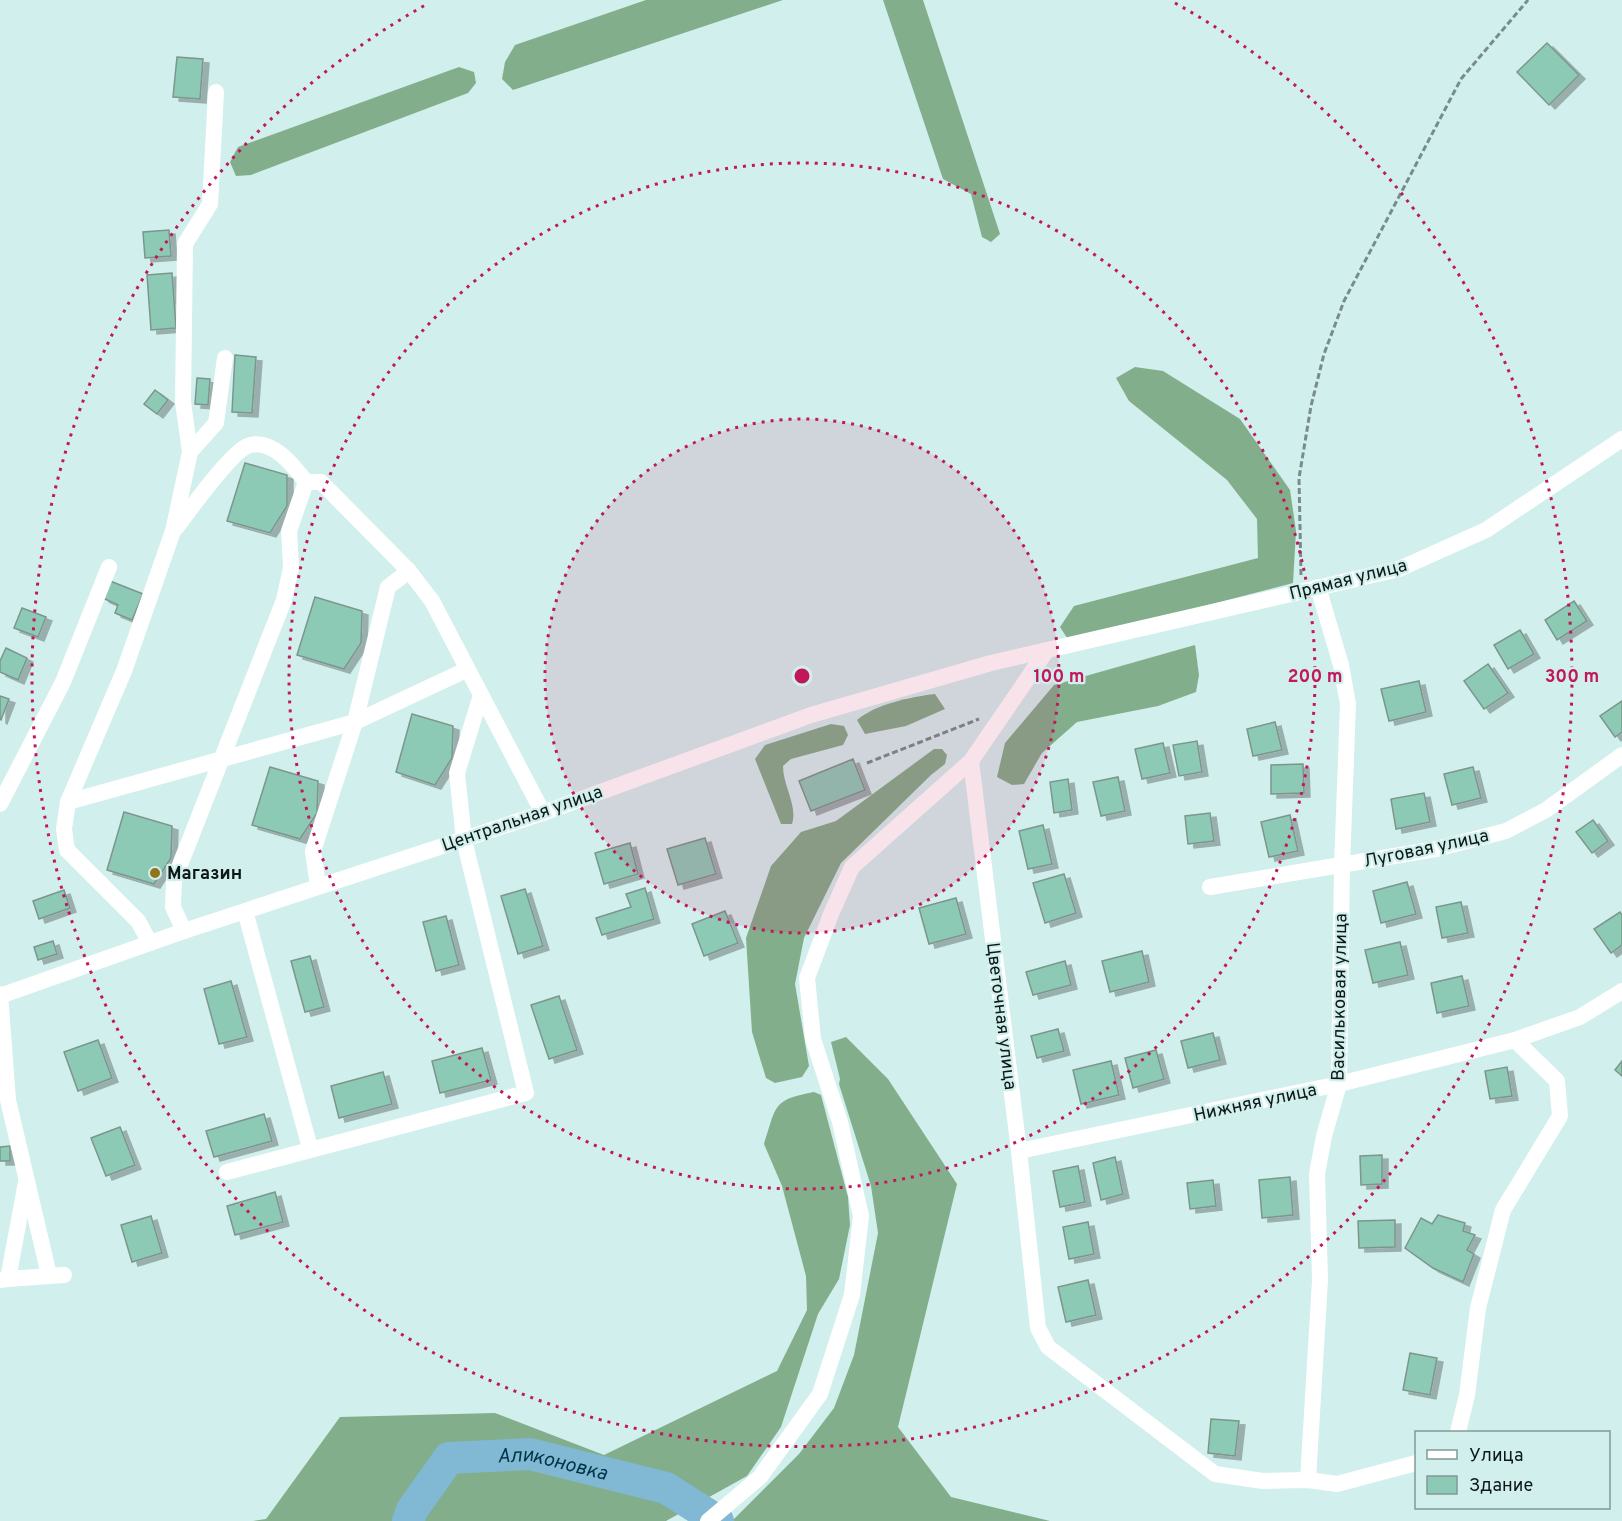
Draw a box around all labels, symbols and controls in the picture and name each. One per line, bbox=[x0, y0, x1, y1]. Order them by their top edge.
street label: Прямая улица bbox=[1287, 555, 1410, 606]
centre of rings bbox=[792, 666, 812, 686]
text: 100 m bbox=[1033, 666, 1085, 689]
text: 200 m bbox=[1287, 666, 1343, 689]
text: 300 m bbox=[1545, 666, 1599, 689]
street label: Центральная улица bbox=[439, 781, 606, 858]
street label: Луговая улица bbox=[1362, 825, 1491, 874]
place label: Магазин bbox=[167, 863, 242, 886]
marker: Магазин bbox=[148, 866, 162, 880]
street label: Васильковая улица bbox=[1328, 913, 1353, 1081]
street label: Цветочная улица bbox=[980, 941, 1021, 1091]
street label: Нижняя улица bbox=[1192, 1079, 1319, 1128]
legend bbox=[1415, 1431, 1610, 1509]
water label: Аликоновка bbox=[497, 1443, 611, 1488]
text: Улица bbox=[1469, 1445, 1523, 1468]
text: Здание bbox=[1469, 1475, 1533, 1498]

